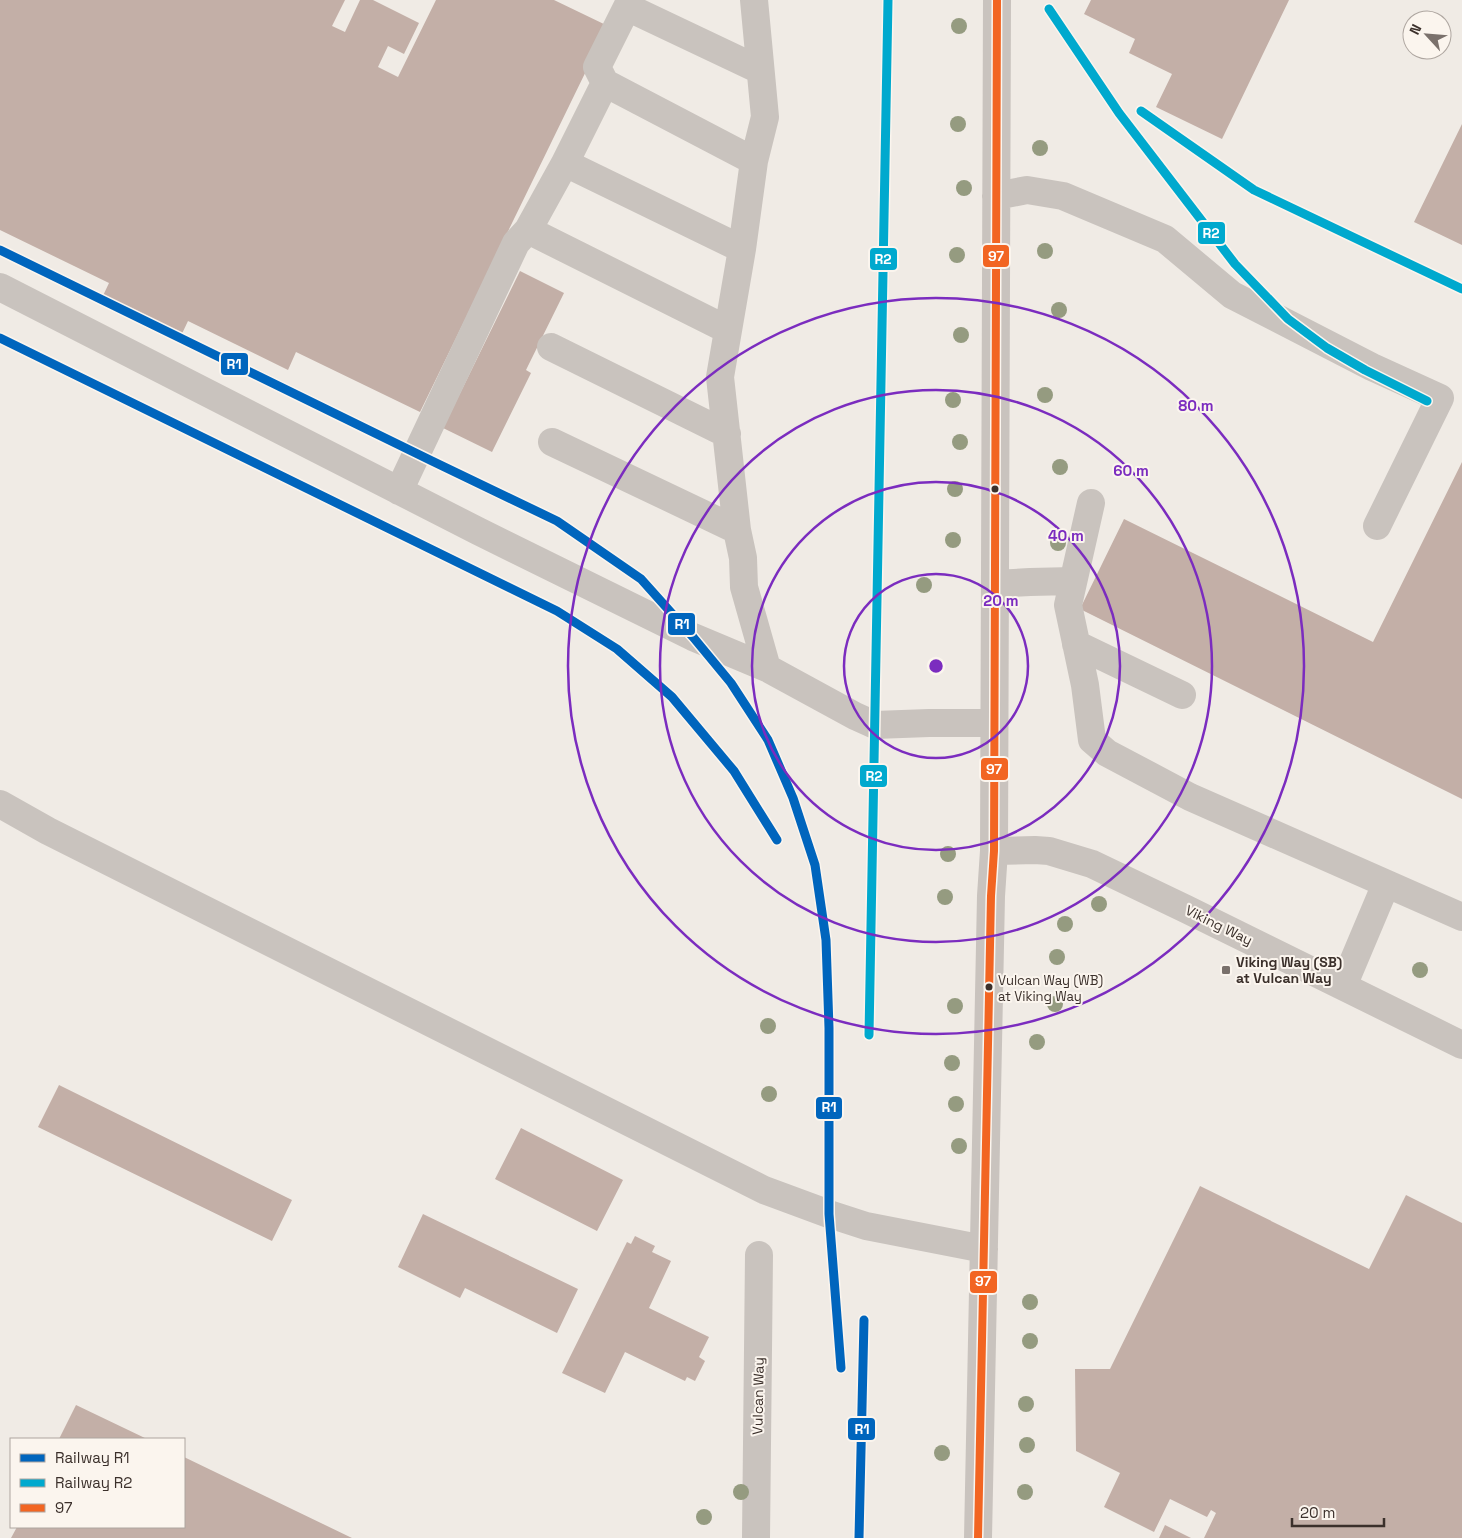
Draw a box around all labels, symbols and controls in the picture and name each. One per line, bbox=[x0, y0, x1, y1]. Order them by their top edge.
north arrow bbox=[1402, 10, 1452, 60]
text: N bbox=[1405, 21, 1425, 37]
line badge: R2 bbox=[1197, 221, 1226, 245]
text: R2 bbox=[1202, 224, 1220, 242]
line badge: 97 bbox=[982, 244, 1010, 268]
line badge: R2 bbox=[869, 247, 898, 271]
text: 97 bbox=[988, 247, 1004, 265]
text: R2 bbox=[874, 250, 892, 268]
line badge: R1 bbox=[220, 352, 249, 376]
text: R1 bbox=[226, 355, 242, 373]
text: 80 m bbox=[1178, 396, 1214, 415]
text: 60 m bbox=[1113, 461, 1149, 480]
unlabelled marker bbox=[990, 484, 1000, 494]
text: 40 m bbox=[1048, 526, 1084, 545]
text: 20 m bbox=[983, 591, 1019, 610]
line badge: R1 bbox=[667, 612, 696, 636]
text: R1 bbox=[674, 615, 690, 633]
centre of rings bbox=[927, 657, 945, 675]
line badge: 97 bbox=[980, 757, 1009, 781]
text: 97 bbox=[986, 760, 1002, 778]
line badge: R2 bbox=[859, 764, 888, 788]
text: R2 bbox=[865, 767, 883, 785]
street label: Viking Way bbox=[1182, 901, 1256, 949]
place label: Viking Way (SB) at Vulcan Way bbox=[1236, 953, 1342, 987]
marker: Viking Way (SB) at Vulcan Way bbox=[1220, 964, 1232, 976]
place label: Vulcan Way (WB) at Viking Way bbox=[998, 972, 1103, 1005]
marker: Vulcan Way (WB) at Viking Way bbox=[984, 982, 994, 992]
line badge: R1 bbox=[815, 1096, 843, 1120]
text: R1 bbox=[821, 1098, 837, 1116]
line badge: 97 bbox=[969, 1270, 998, 1294]
text: 97 bbox=[975, 1272, 991, 1290]
street label: Vulcan Way bbox=[748, 1357, 768, 1435]
line badge: R1 bbox=[847, 1417, 876, 1441]
text: R1 bbox=[854, 1420, 870, 1438]
legend bbox=[10, 1438, 185, 1528]
text: Railway R1 bbox=[55, 1448, 130, 1467]
text: Railway R2 bbox=[55, 1473, 132, 1492]
scale bar bbox=[1292, 1496, 1384, 1528]
text: 97 bbox=[55, 1498, 72, 1517]
text: 20 m bbox=[1300, 1503, 1335, 1522]

